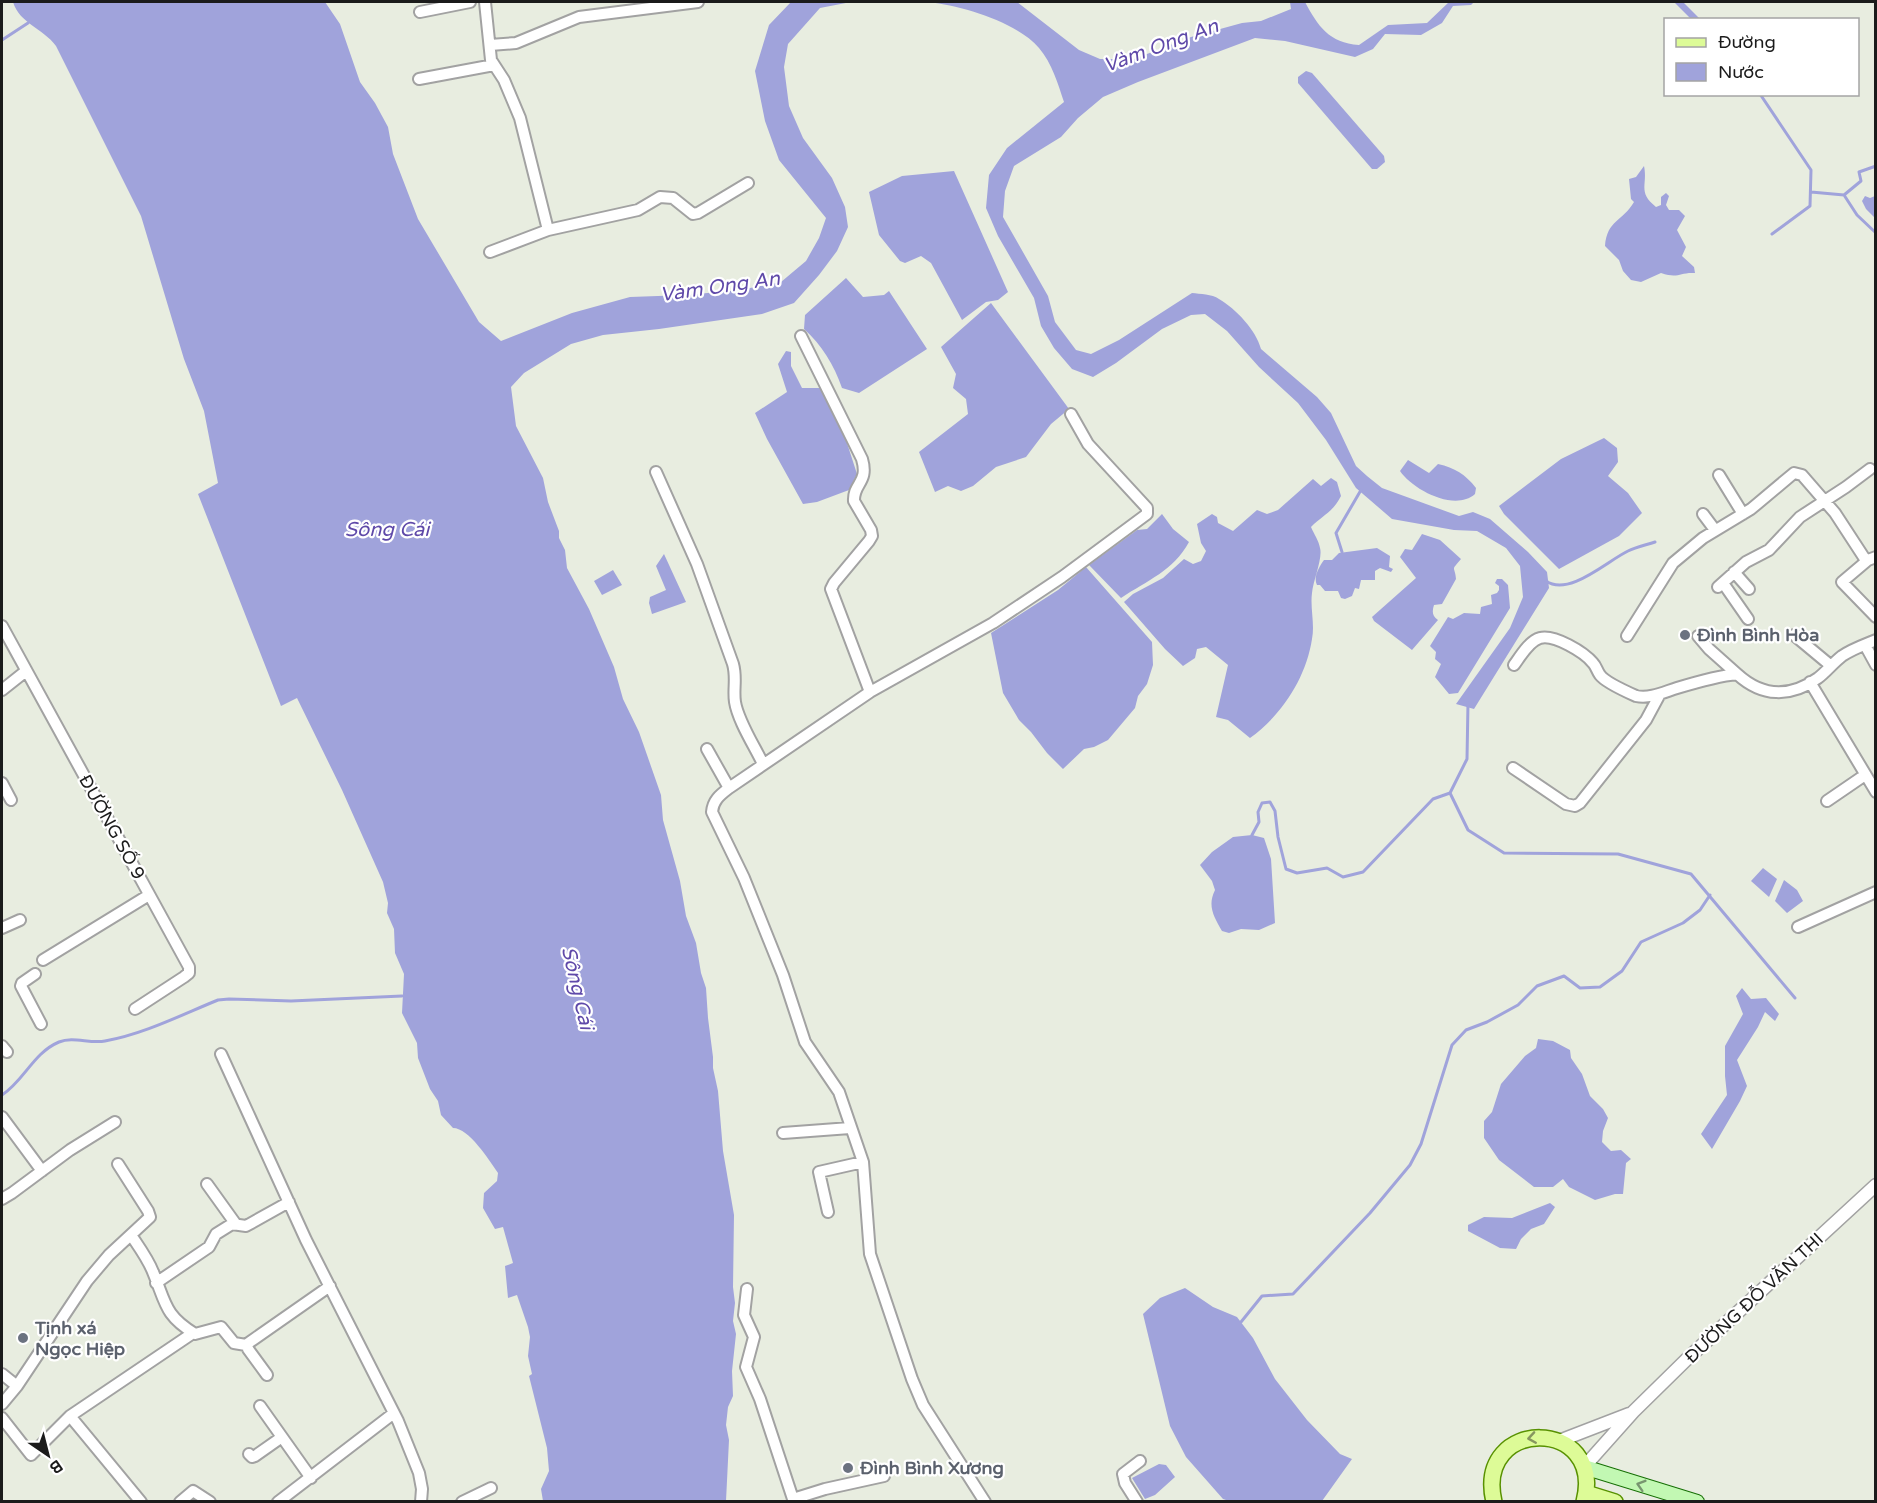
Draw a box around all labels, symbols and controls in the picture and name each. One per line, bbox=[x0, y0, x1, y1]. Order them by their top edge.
water label: Vàm Ong An bbox=[1100, 14, 1223, 78]
legend bbox=[1664, 18, 1859, 96]
text: Đường bbox=[1718, 31, 1776, 53]
text: Nước bbox=[1718, 61, 1764, 83]
water label: Vàm Ong An bbox=[659, 267, 782, 307]
water label: Sông Cái bbox=[345, 518, 432, 542]
place label: Đình Bình Hòa bbox=[1696, 624, 1819, 646]
marker: Đình Bình Hòa bbox=[1678, 628, 1692, 642]
street label: ĐƯỜNG SỐ 9 bbox=[74, 771, 150, 883]
water label: Sông Cái bbox=[556, 944, 599, 1035]
street label: ĐƯỜNG ĐỖ VĂN THI bbox=[1680, 1228, 1828, 1368]
place label: Tịnh xá Ngọc Hiệp bbox=[34, 1317, 125, 1360]
marker: Tịnh xá Ngọc Hiệp bbox=[16, 1331, 30, 1345]
north arrow bbox=[18, 1425, 78, 1485]
one-way arrow bbox=[1527, 1432, 1537, 1444]
text: B bbox=[46, 1455, 66, 1478]
place label: Đình Bình Xương bbox=[859, 1457, 1004, 1479]
marker: Đình Bình Xương bbox=[841, 1461, 855, 1475]
one-way arrow bbox=[1636, 1479, 1647, 1492]

